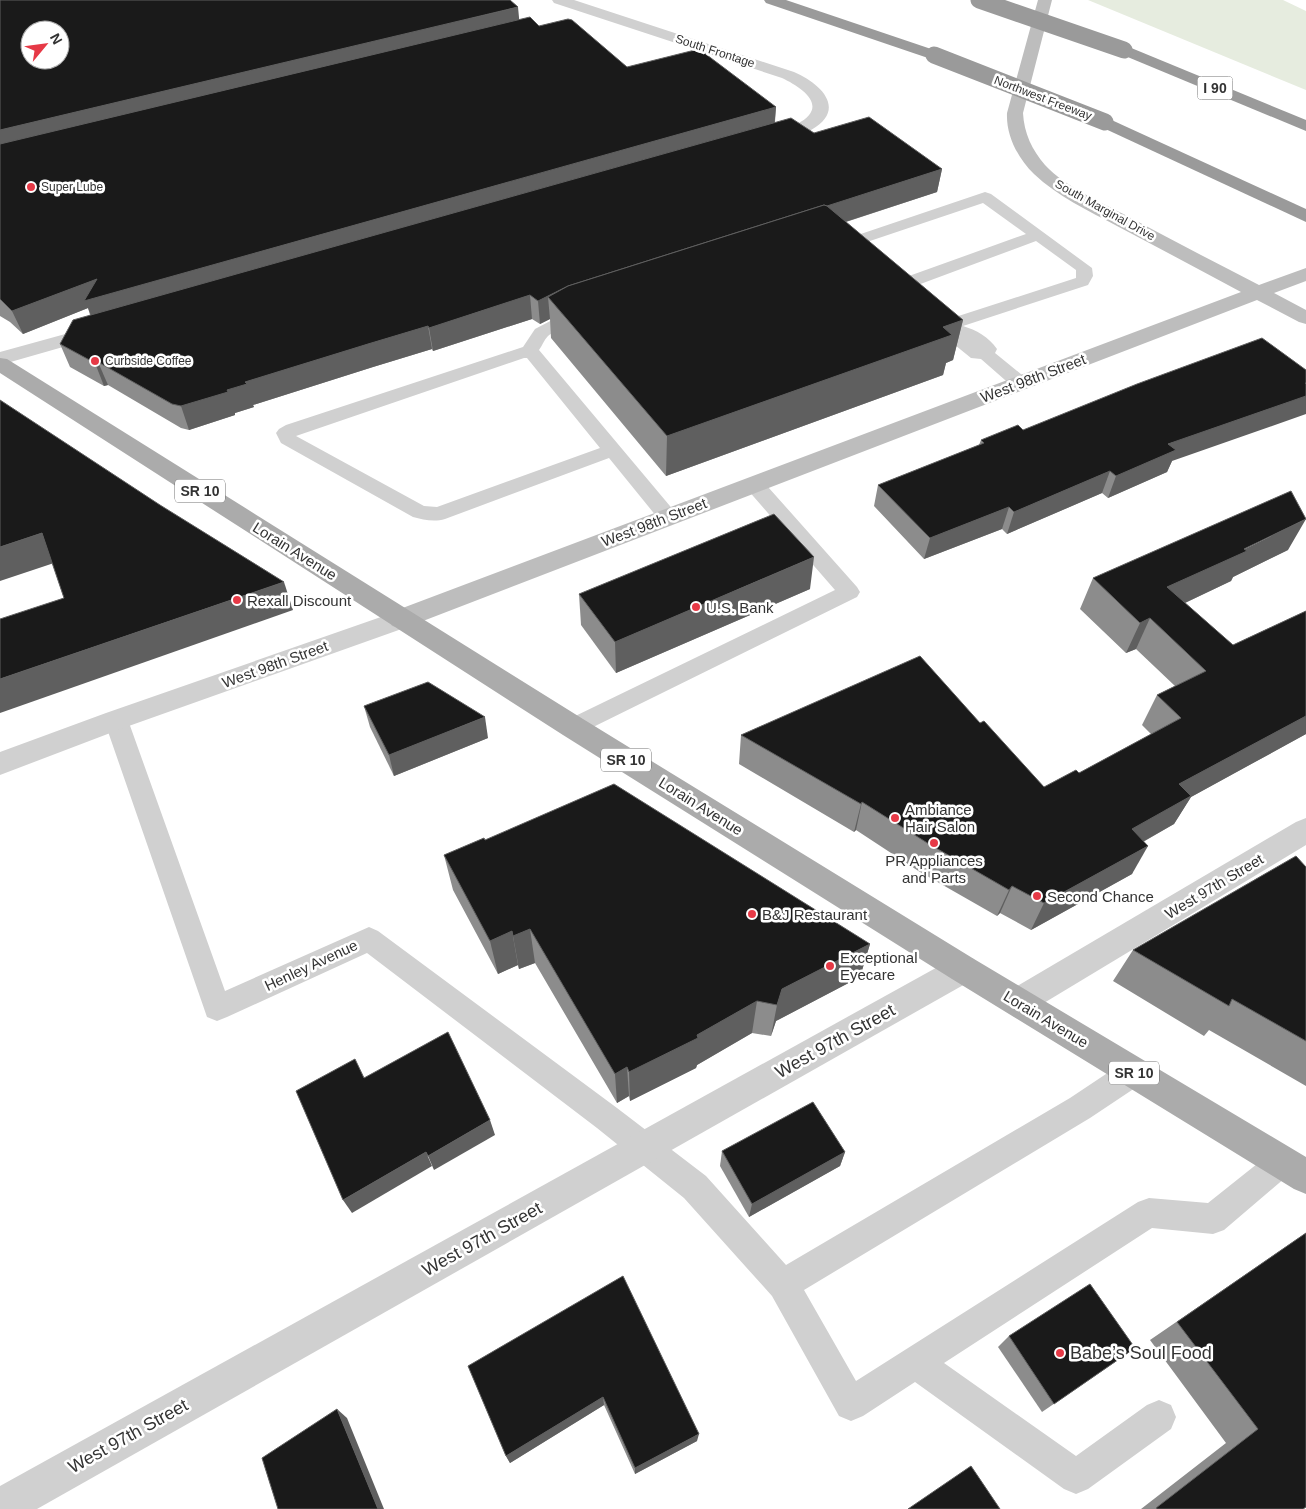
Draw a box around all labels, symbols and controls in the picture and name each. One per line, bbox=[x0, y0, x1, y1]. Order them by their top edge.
north arrow bbox=[20, 20, 70, 70]
text: N bbox=[47, 30, 66, 47]
street label: South Frontage bbox=[673, 32, 757, 71]
street label: Northwest Freeway bbox=[992, 73, 1094, 123]
road number: I 90 bbox=[1198, 76, 1232, 100]
street label: South Marginal Drive bbox=[1053, 177, 1158, 243]
place label: Super Lube bbox=[41, 180, 103, 194]
marker: Super Lube bbox=[25, 181, 37, 193]
street label: West 98th Street bbox=[978, 350, 1089, 406]
place label: Curbside Coffee bbox=[105, 354, 192, 368]
marker: Curbside Coffee bbox=[89, 355, 101, 367]
road number: SR 10 bbox=[175, 480, 225, 502]
street label: West 98th Street bbox=[599, 494, 710, 550]
street label: Lorain Avenue bbox=[250, 518, 340, 584]
place label: Rexall Discount bbox=[247, 592, 352, 609]
marker: Rexall Discount bbox=[231, 594, 243, 606]
place label: U.S. Bank bbox=[706, 599, 774, 616]
marker: U.S. Bank bbox=[690, 601, 702, 613]
street label: West 98th Street bbox=[220, 637, 331, 691]
road number: SR 10 bbox=[601, 748, 651, 772]
street label: Lorain Avenue bbox=[656, 773, 746, 839]
place label: Ambiance Hair Salon bbox=[905, 801, 975, 835]
marker: Ambiance Hair Salon bbox=[889, 812, 901, 824]
marker: PR Appliances and Parts bbox=[928, 837, 940, 849]
street label: West 97th Street bbox=[1162, 850, 1267, 922]
place label: PR Appliances and Parts bbox=[885, 852, 983, 886]
place label: Second Chance bbox=[1047, 888, 1154, 905]
marker: Second Chance bbox=[1031, 890, 1043, 902]
place label: B&J Restaurant bbox=[762, 906, 868, 923]
marker: B&J Restaurant bbox=[746, 908, 758, 920]
street label: Henley Avenue bbox=[262, 936, 360, 994]
place label: Exceptional Eyecare bbox=[840, 949, 918, 983]
marker: Exceptional Eyecare bbox=[824, 960, 836, 972]
street label: Lorain Avenue bbox=[1001, 987, 1091, 1051]
street label: West 97th Street bbox=[772, 1000, 898, 1082]
road number: SR 10 bbox=[1109, 1062, 1159, 1084]
street label: West 97th Street bbox=[419, 1198, 545, 1280]
place label: Babe’s Soul Food bbox=[1070, 1343, 1212, 1363]
marker: Babe’s Soul Food bbox=[1054, 1347, 1066, 1359]
street label: West 97th Street bbox=[65, 1395, 191, 1477]

